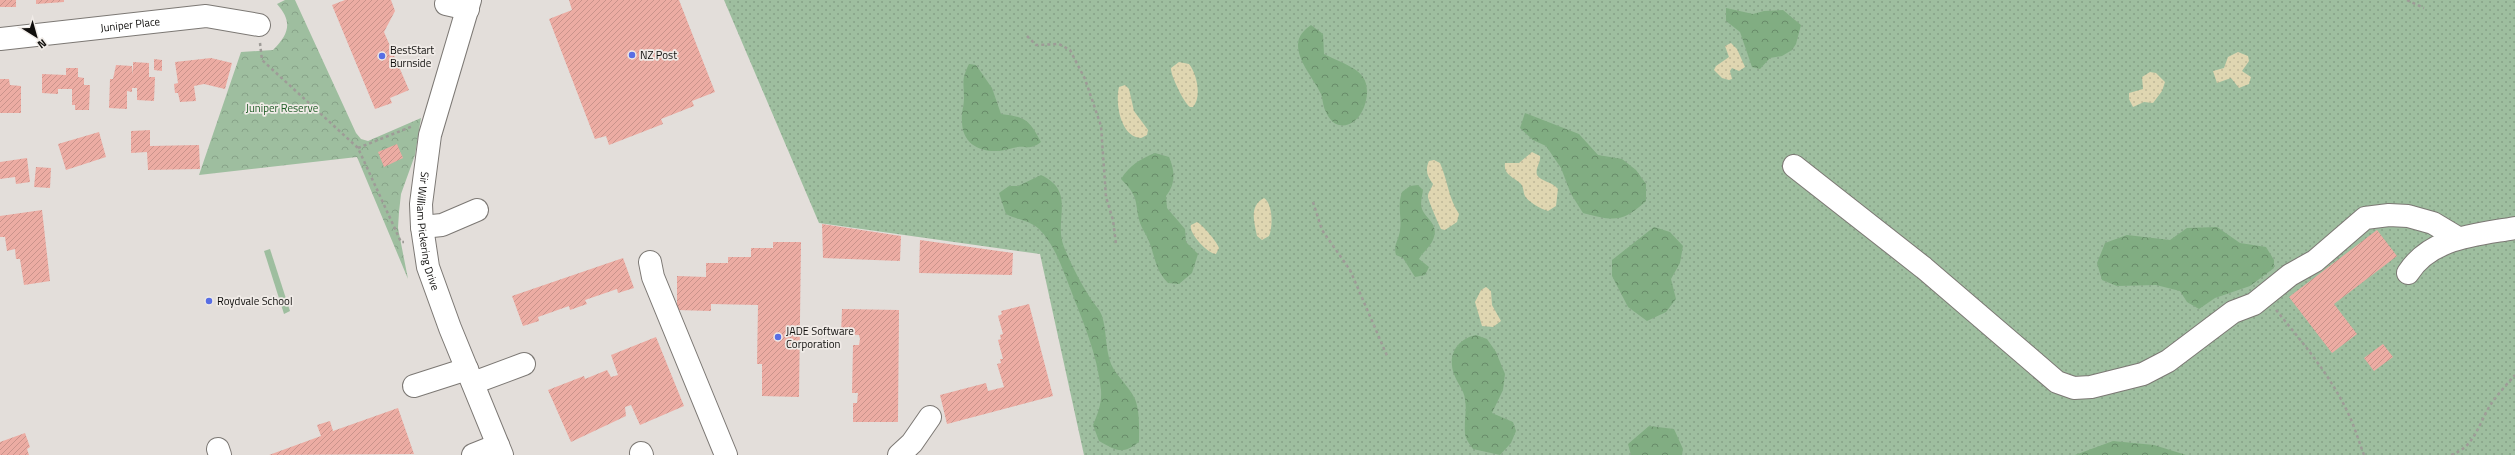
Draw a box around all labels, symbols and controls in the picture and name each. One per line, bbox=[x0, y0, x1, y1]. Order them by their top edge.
street label: Juniper Place bbox=[100, 13, 161, 36]
north arrow bbox=[16, 16, 56, 56]
text: N bbox=[34, 35, 50, 53]
place label: BestStart Burnside bbox=[390, 42, 434, 71]
place label: NZ Post bbox=[640, 47, 677, 63]
marker: NZ Post bbox=[627, 50, 637, 60]
marker: BestStart Burnside bbox=[377, 51, 387, 61]
park label: Juniper Reserve bbox=[246, 100, 319, 116]
street label: Sir William Pickering Drive bbox=[413, 171, 444, 293]
place label: Roydvale School bbox=[217, 293, 292, 309]
marker: Roydvale School bbox=[204, 296, 214, 306]
place label: JADE Software Corporation bbox=[786, 323, 854, 352]
marker: JADE Software Corporation bbox=[773, 332, 783, 342]

